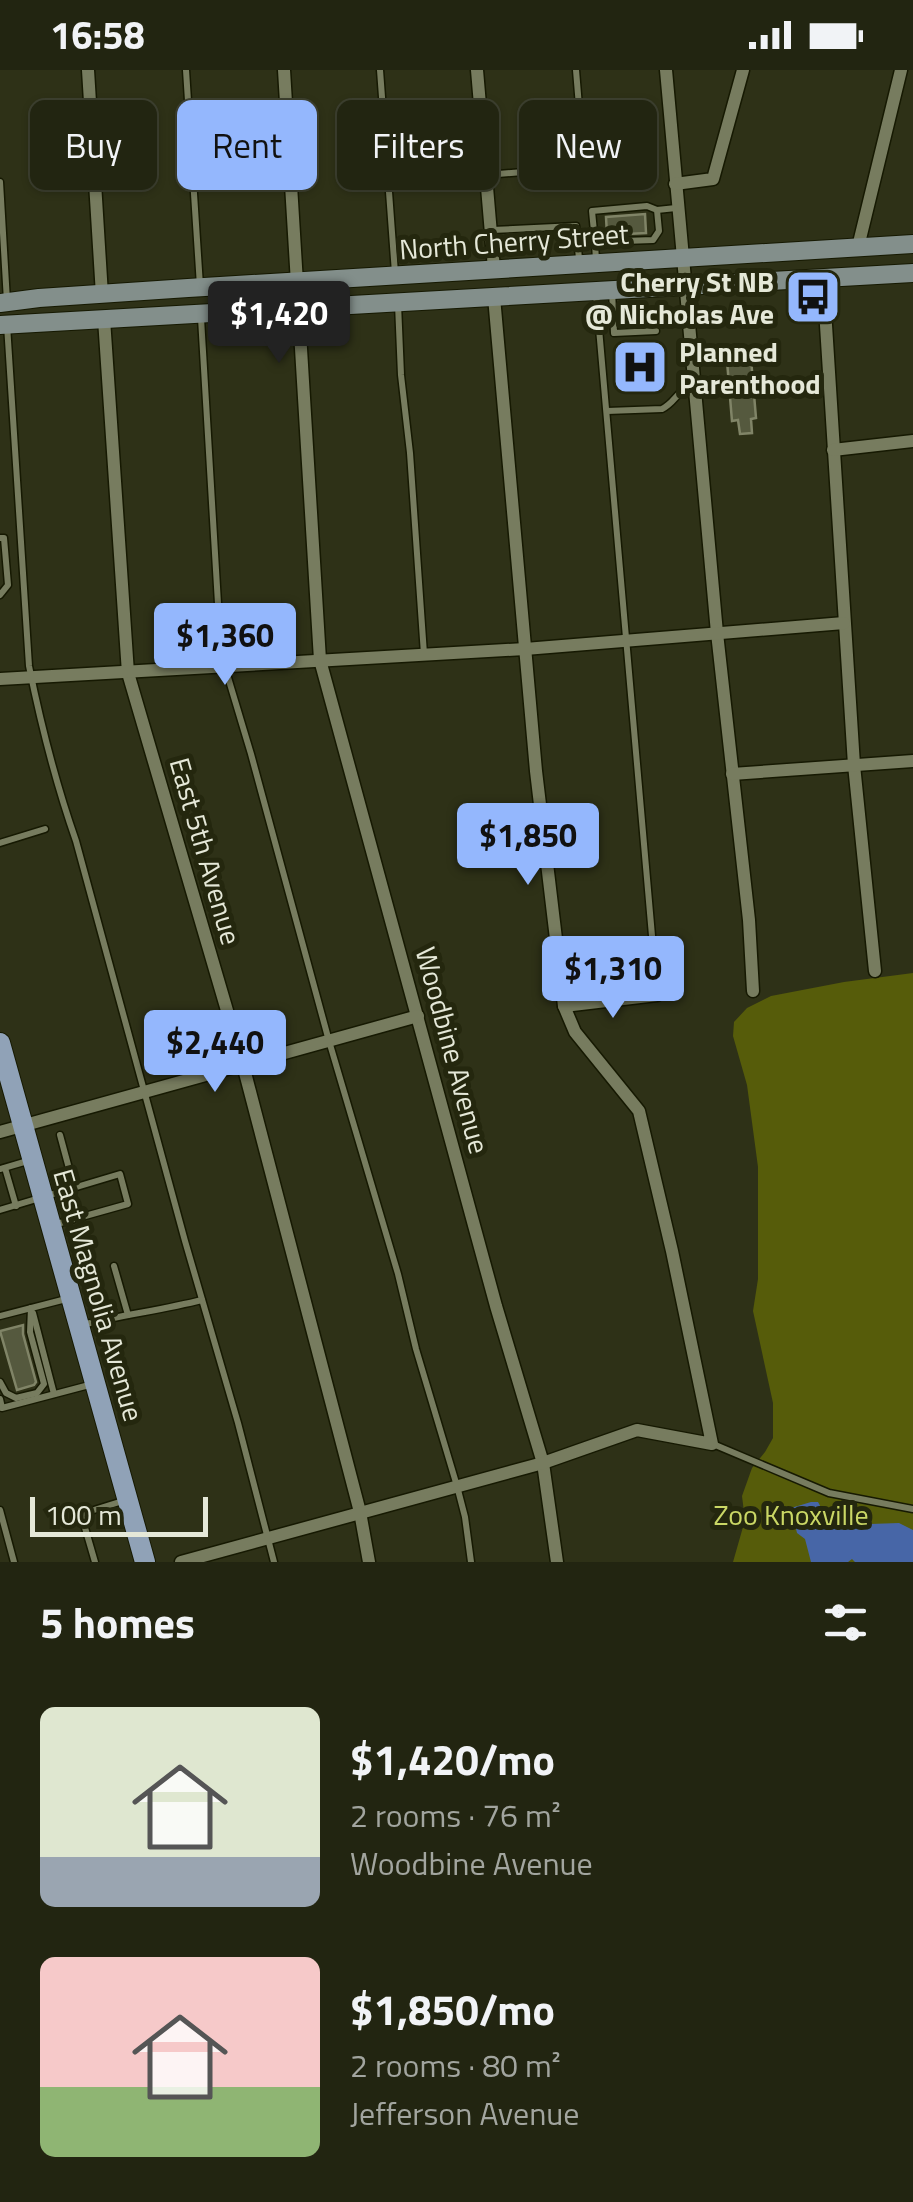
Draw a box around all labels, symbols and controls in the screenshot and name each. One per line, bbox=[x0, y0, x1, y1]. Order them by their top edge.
text: 16:58 bbox=[50, 6, 145, 64]
chip: Buy bbox=[30, 100, 157, 190]
chip: Rent bbox=[177, 100, 317, 190]
chip: Filters bbox=[337, 100, 499, 190]
chip: New bbox=[519, 100, 657, 190]
street label: North Cherry Street bbox=[398, 212, 630, 270]
place label: Cherry St NB @ Nicholas Ave bbox=[585, 260, 774, 335]
bus stop icon: Cherry St NB @ Nicholas Ave bbox=[783, 267, 843, 327]
pin: $1,420 bbox=[198, 281, 360, 366]
text: $1,420 bbox=[230, 289, 328, 337]
place label: Planned Parenthood bbox=[679, 330, 821, 405]
hospital icon: Planned Parenthood bbox=[610, 337, 670, 397]
pin: $1,360 bbox=[144, 603, 306, 688]
text: $1,360 bbox=[176, 611, 274, 659]
street label: East 5th Avenue bbox=[159, 752, 253, 950]
pin: $1,850 bbox=[447, 803, 609, 888]
text: $1,850 bbox=[479, 811, 577, 859]
pin: $1,310 bbox=[532, 936, 694, 1021]
street label: Woodbine Avenue bbox=[405, 942, 501, 1158]
text: $1,310 bbox=[564, 944, 662, 992]
pin: $2,440 bbox=[134, 1010, 296, 1095]
text: $2,440 bbox=[166, 1018, 264, 1066]
street label: East Magnolia Avenue bbox=[42, 1164, 156, 1426]
scale bar bbox=[30, 1492, 208, 1536]
text: 100 m bbox=[45, 1493, 122, 1536]
park label: Zoo Knoxville bbox=[713, 1493, 869, 1536]
text: 5 homes bbox=[40, 1590, 195, 1654]
icon: filters bbox=[818, 1595, 873, 1650]
text: $1,420/mo bbox=[350, 1727, 555, 1791]
icon: home bbox=[120, 1747, 240, 1867]
text: 2 rooms · 76 m² bbox=[350, 1791, 561, 1839]
text: Woodbine Avenue bbox=[350, 1839, 593, 1887]
text: $1,850/mo bbox=[350, 1977, 555, 2041]
icon: home bbox=[120, 1997, 240, 2117]
text: 2 rooms · 80 m² bbox=[350, 2041, 561, 2089]
text: Jefferson Avenue bbox=[350, 2089, 579, 2137]

